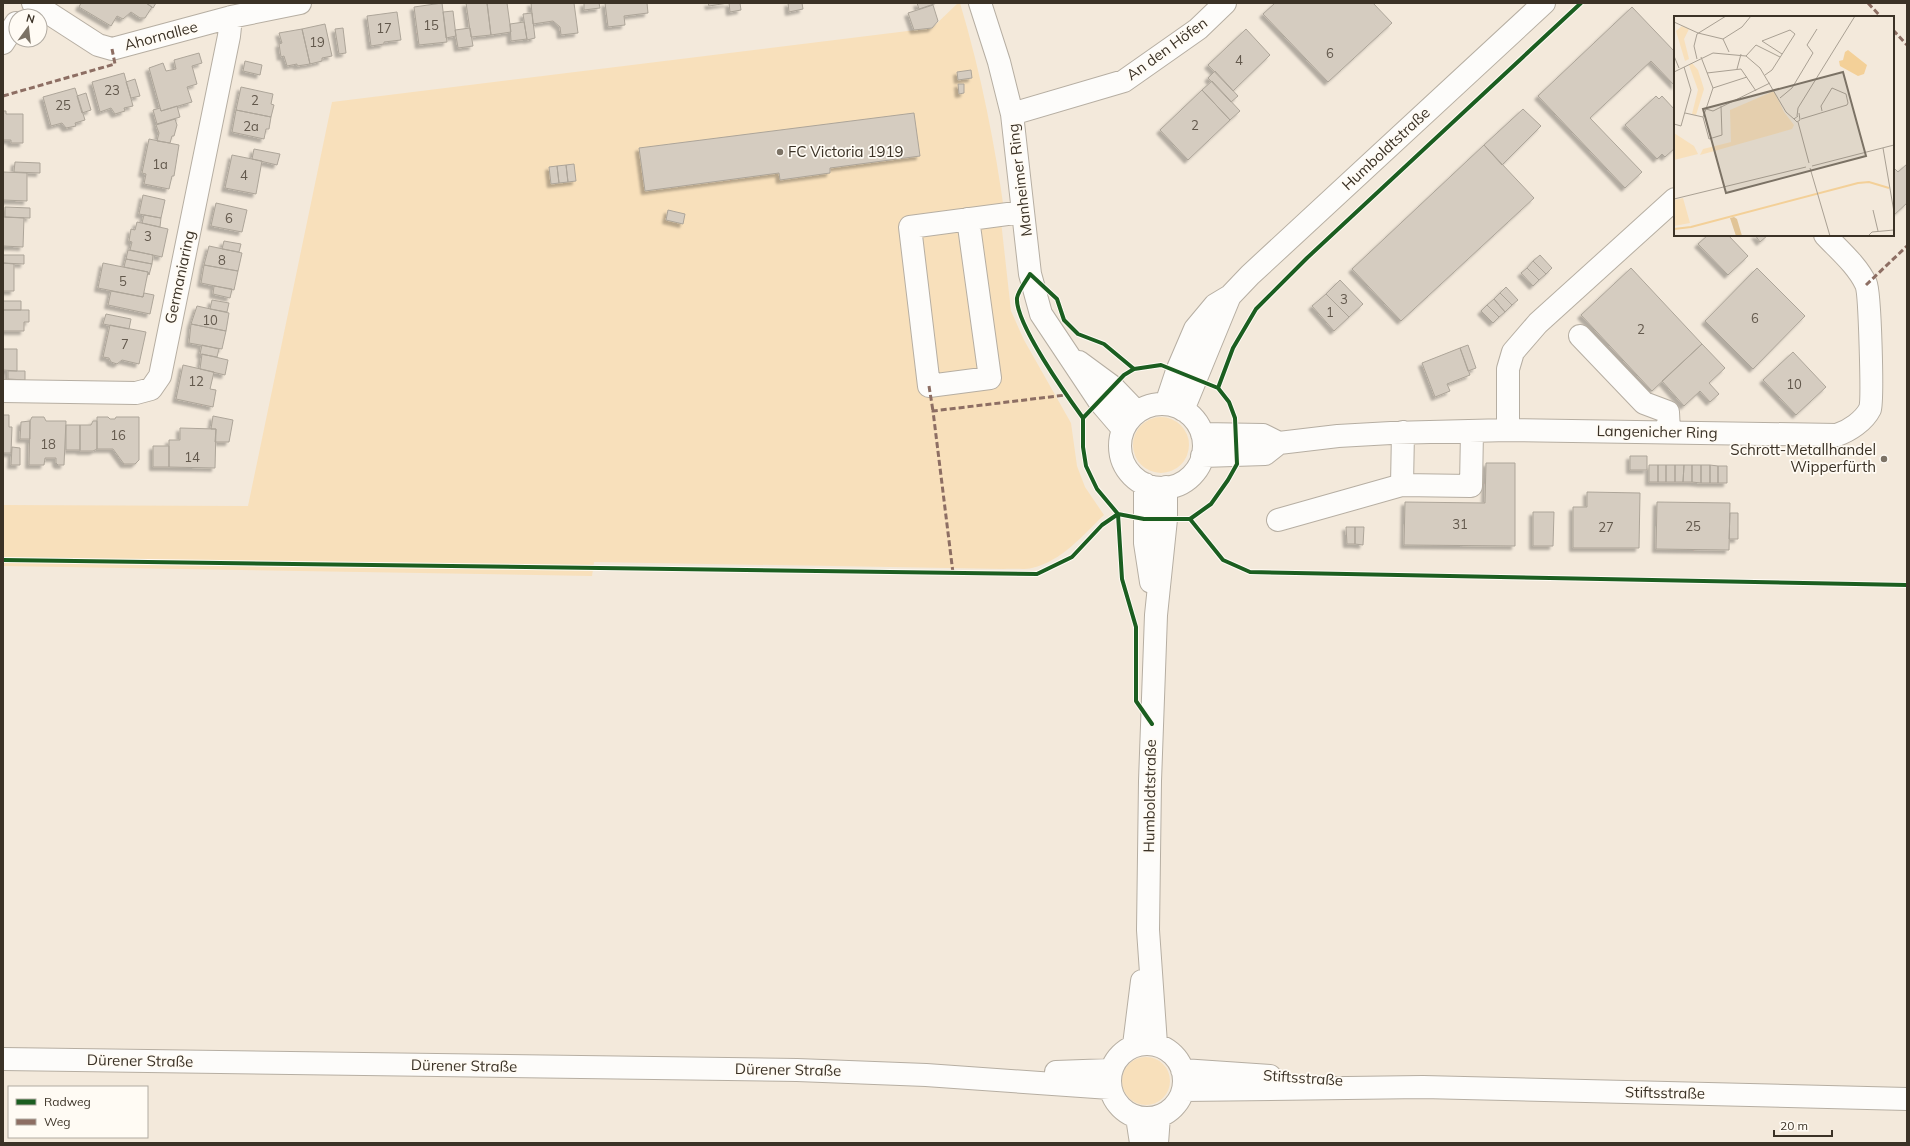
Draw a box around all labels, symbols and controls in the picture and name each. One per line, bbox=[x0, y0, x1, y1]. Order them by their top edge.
north arrow bbox=[8, 8, 48, 48]
text: N bbox=[25, 11, 36, 26]
street label: An den Höfen bbox=[1123, 13, 1211, 84]
inset map bbox=[1674, 16, 1894, 236]
street label: Ahornallee bbox=[122, 17, 200, 54]
house number: 15 bbox=[423, 17, 439, 33]
house number: 17 bbox=[376, 20, 392, 36]
house number: 19 bbox=[309, 34, 325, 50]
house number: 6 bbox=[1326, 45, 1334, 61]
house number: 4 bbox=[1235, 52, 1243, 68]
house number: 23 bbox=[104, 82, 120, 98]
house number: 2 bbox=[251, 92, 259, 108]
house number: 25 bbox=[55, 97, 71, 113]
street label: Humboldtstraße bbox=[1338, 103, 1434, 194]
house number: 2 bbox=[1191, 117, 1199, 133]
house number: 2a bbox=[243, 118, 259, 134]
street label: Manheimer Ring bbox=[1003, 122, 1036, 238]
place label: FC Victoria 1919 bbox=[788, 142, 904, 161]
marker: FC Victoria 1919 bbox=[775, 147, 785, 157]
house number: 1a bbox=[152, 156, 168, 172]
house number: 4 bbox=[240, 167, 248, 183]
house number: 6 bbox=[225, 210, 233, 226]
house number: 3 bbox=[144, 228, 152, 244]
street label: Germaniaring bbox=[160, 228, 199, 325]
house number: 8 bbox=[218, 252, 226, 268]
house number: 5 bbox=[119, 273, 127, 289]
house number: 3 bbox=[1340, 291, 1348, 307]
house number: 1 bbox=[1326, 304, 1334, 320]
house number: 6 bbox=[1751, 310, 1759, 326]
house number: 10 bbox=[202, 312, 218, 328]
house number: 2 bbox=[1637, 321, 1645, 337]
house number: 7 bbox=[121, 336, 129, 352]
house number: 12 bbox=[188, 373, 204, 389]
house number: 10 bbox=[1786, 376, 1802, 392]
street label: Langenicher Ring bbox=[1596, 421, 1718, 442]
house number: 16 bbox=[110, 427, 126, 443]
house number: 18 bbox=[40, 436, 56, 452]
place label: Schrott-Metallhandel Wipperfürth bbox=[1730, 440, 1876, 476]
house number: 14 bbox=[184, 449, 200, 465]
marker: Schrott-Metallhandel Wipperfürth bbox=[1879, 454, 1889, 464]
house number: 31 bbox=[1452, 516, 1468, 532]
house number: 25 bbox=[1685, 518, 1701, 534]
house number: 27 bbox=[1598, 519, 1614, 535]
street label: Humboldtstraße bbox=[1139, 739, 1160, 853]
street label: Dürener Straße bbox=[87, 1050, 193, 1071]
street label: Dürener Straße bbox=[411, 1055, 517, 1076]
street label: Dürener Straße bbox=[735, 1059, 841, 1080]
street label: Stiftsstraße bbox=[1262, 1065, 1344, 1090]
street label: Stiftsstraße bbox=[1625, 1082, 1705, 1103]
legend bbox=[8, 1086, 148, 1138]
text: Radweg bbox=[44, 1094, 91, 1109]
scale bar bbox=[1774, 1112, 1832, 1138]
text: Weg bbox=[44, 1114, 70, 1129]
text: 20 m bbox=[1780, 1118, 1808, 1133]

